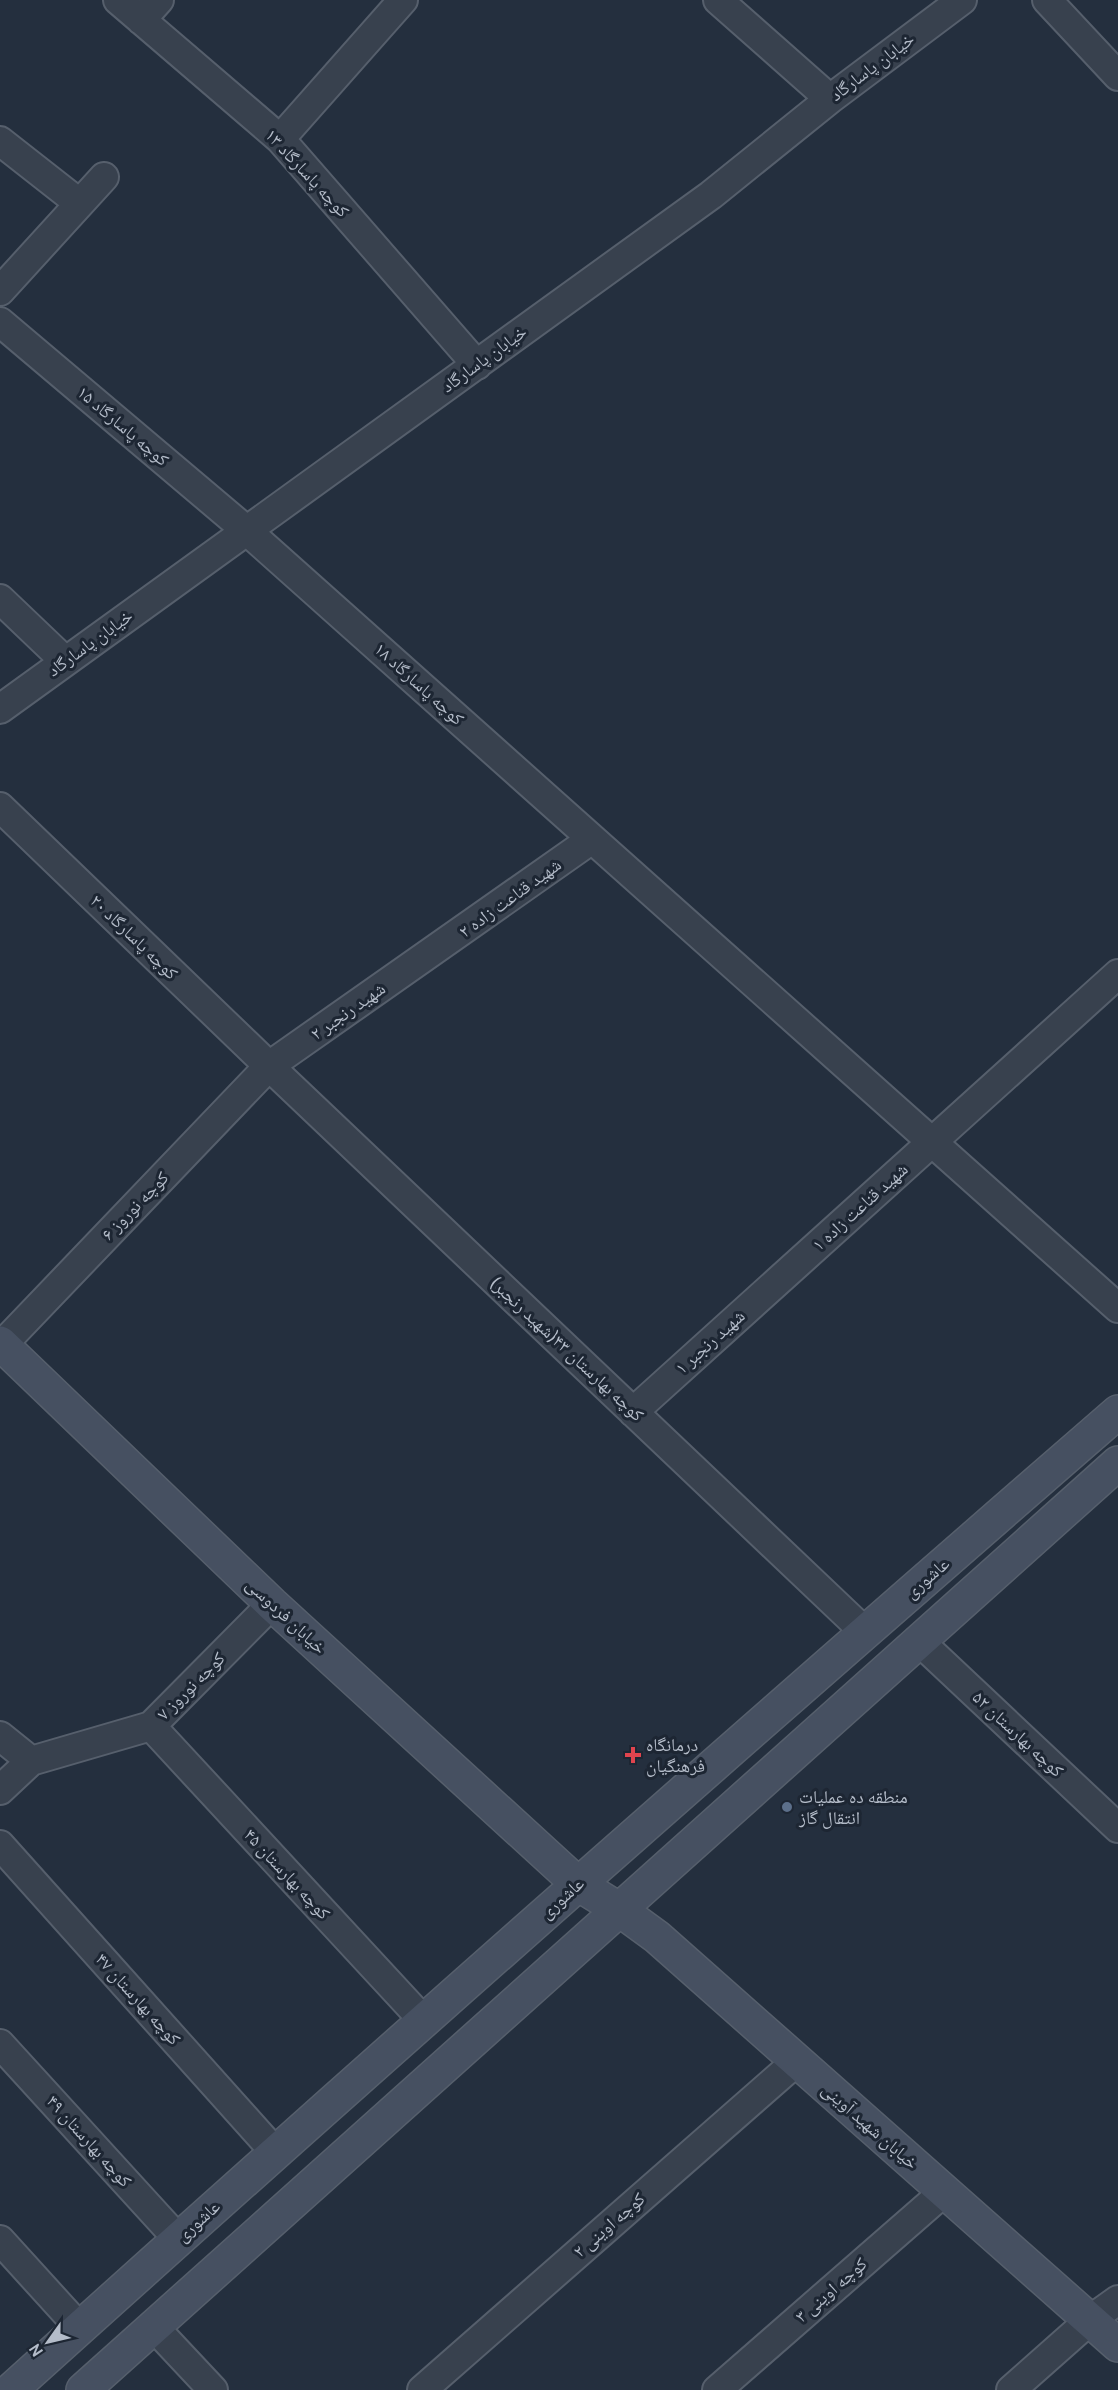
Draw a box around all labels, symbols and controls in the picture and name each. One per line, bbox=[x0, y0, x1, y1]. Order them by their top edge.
street label: خیابان پاسارگاد bbox=[825, 28, 919, 106]
street label: کوچه پاسارگاد ۱۳ bbox=[260, 124, 354, 222]
street label: خیابان پاسارگاد bbox=[437, 321, 531, 397]
street label: کوچه پاسارگاد ۱۵ bbox=[72, 381, 174, 471]
street label: خیابان پاسارگاد bbox=[43, 605, 137, 681]
street label: کوچه پاسارگاد ۱۸ bbox=[369, 638, 469, 731]
street label: شهید قناعت زاده ۲ bbox=[455, 853, 565, 943]
street label: کوچه پاسارگاد ۲۰ bbox=[86, 890, 183, 985]
street label: شهید رنجبر ۲ bbox=[306, 977, 390, 1045]
street label: شهید قناعت زاده ۱ bbox=[808, 1158, 912, 1256]
street label: کوچه نوروز ۶ bbox=[97, 1167, 174, 1245]
street label: کوچه بهارستان ۴۳(شهید رنجبر) bbox=[486, 1272, 649, 1426]
street label: شهید رنجبر ۱ bbox=[671, 1305, 749, 1379]
street label: عاشوری bbox=[900, 1553, 954, 1603]
street label: خیابان فردوسی bbox=[241, 1573, 331, 1659]
street label: کوچه نوروز ۷ bbox=[152, 1647, 230, 1725]
street label: کوچه بهارستان ۵۲ bbox=[968, 1686, 1068, 1782]
place label: درمانگاه فرهنگیان bbox=[646, 1734, 705, 1777]
marker: درمانگاه فرهنگیان bbox=[624, 1746, 642, 1764]
place label: منطقه ده عملیات انتقال گاز bbox=[798, 1786, 908, 1829]
marker: منطقه ده عملیات انتقال گاز bbox=[780, 1800, 794, 1814]
street label: کوچه بهارستان ۴۵ bbox=[239, 1824, 335, 1924]
street label: عاشوری bbox=[535, 1872, 589, 1924]
street label: کوچه بهارستان ۴۷ bbox=[91, 1948, 185, 2050]
street label: خیابان شهید آوینی bbox=[817, 2078, 923, 2174]
street label: کوچه بهارستان ۴۹ bbox=[42, 2090, 136, 2192]
street label: کوچه اوینی ۲ bbox=[569, 2187, 650, 2262]
street label: عاشوری bbox=[171, 2195, 225, 2247]
street label: کوچه اوینی ۳ bbox=[791, 2252, 872, 2327]
north arrow bbox=[18, 2312, 78, 2372]
text: N bbox=[25, 2340, 47, 2360]

